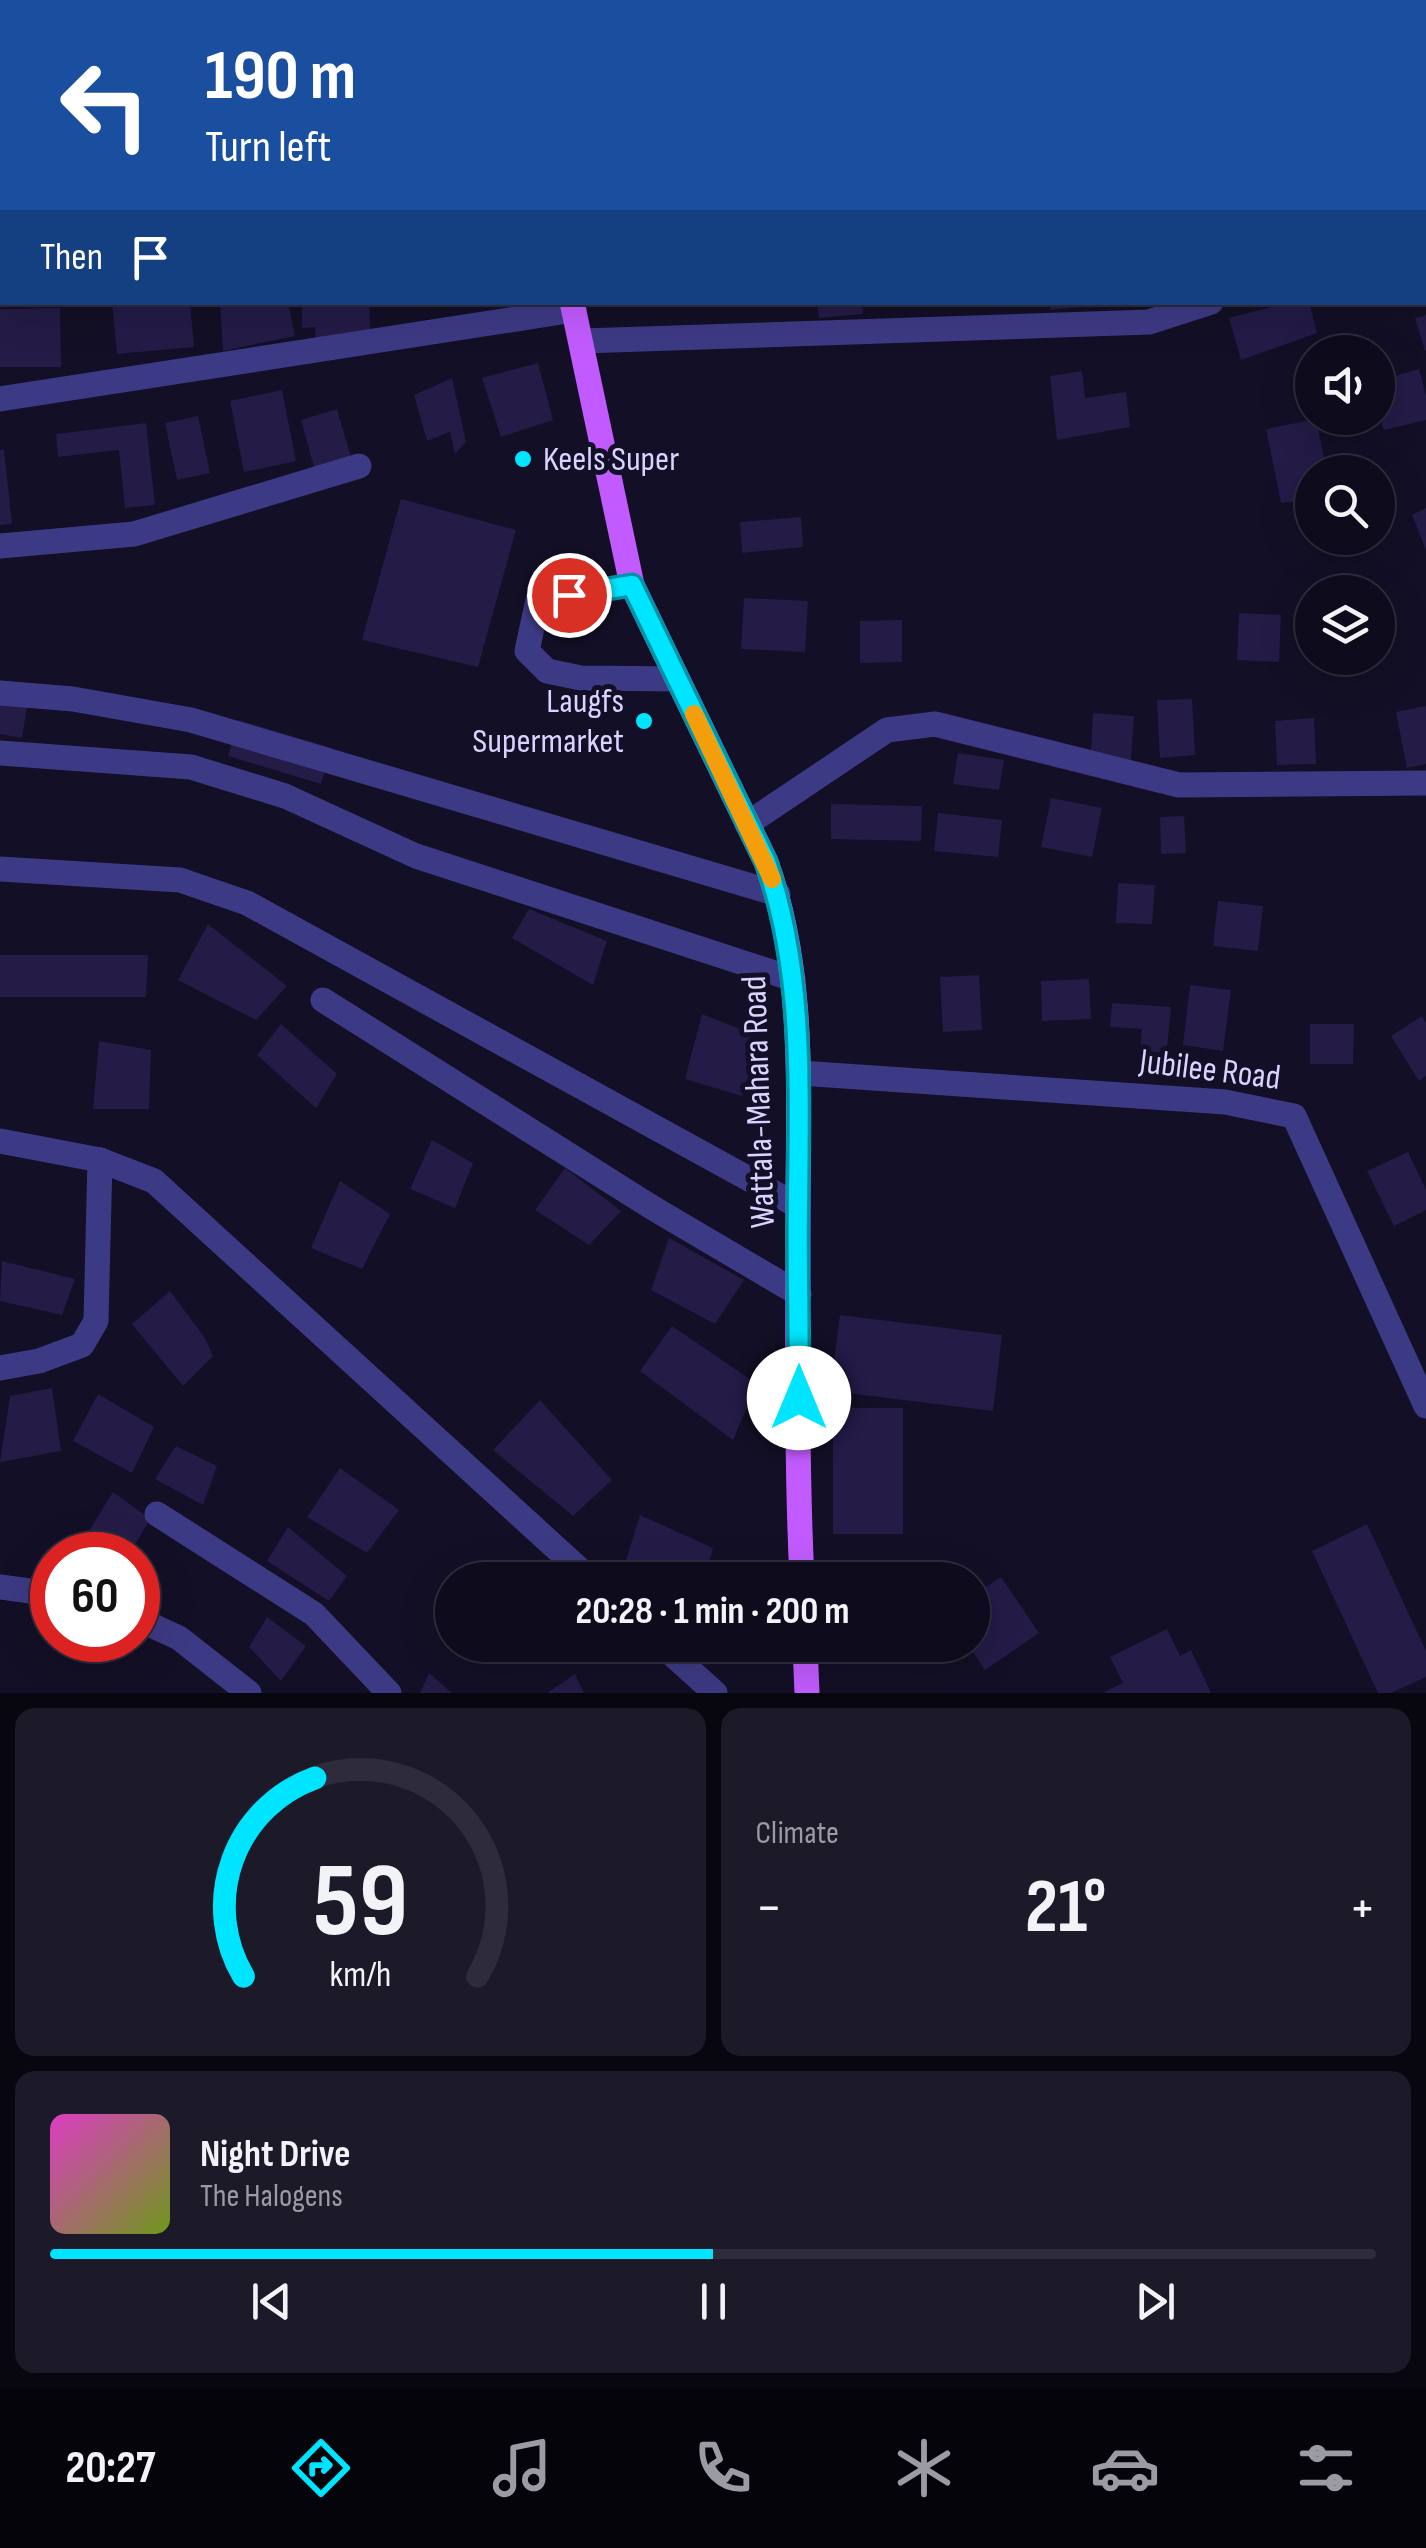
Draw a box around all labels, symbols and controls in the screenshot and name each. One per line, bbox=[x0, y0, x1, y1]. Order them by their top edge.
text: 190 m bbox=[205, 35, 356, 119]
icon: left bbox=[40, 40, 170, 170]
text: Turn left bbox=[205, 120, 331, 175]
icon: arrive bbox=[123, 230, 178, 285]
text: Then bbox=[40, 235, 103, 280]
map controls bbox=[1295, 335, 1395, 675]
button: sound bbox=[1295, 335, 1395, 435]
place label: Keels Super bbox=[543, 438, 679, 481]
marker: Keels Super bbox=[512, 448, 534, 470]
button: search bbox=[1295, 455, 1395, 555]
pin bbox=[527, 553, 612, 638]
icon: arrive bbox=[542, 568, 597, 623]
button: layers bbox=[1295, 575, 1395, 675]
place label: Laugfs Supermarket bbox=[472, 680, 624, 763]
marker: Laugfs Supermarket bbox=[633, 710, 655, 732]
street label: Wattala-Mahara Road bbox=[733, 975, 785, 1229]
street label: Jubilee Road bbox=[1136, 1040, 1283, 1100]
position arrow bbox=[747, 1346, 851, 1450]
speed limit sign: 60 bbox=[30, 1532, 160, 1662]
text: 20:28 · 1 min · 200 m bbox=[576, 1589, 849, 1634]
text: Climate bbox=[756, 1814, 839, 1853]
text: 59 bbox=[313, 1840, 408, 1965]
text: 21° bbox=[1025, 1863, 1106, 1954]
text: − bbox=[756, 1875, 782, 1942]
text: + bbox=[1349, 1875, 1376, 1942]
text: km/h bbox=[329, 1954, 391, 1997]
text: Night Drive bbox=[200, 2132, 351, 2177]
text: The Halogens bbox=[200, 2177, 343, 2216]
icon: previous bbox=[244, 2274, 299, 2329]
icon: pause bbox=[686, 2274, 741, 2329]
icon: next bbox=[1128, 2274, 1183, 2329]
icon: directions bbox=[286, 2433, 356, 2503]
icon: music bbox=[487, 2433, 557, 2503]
icon: phone bbox=[688, 2433, 758, 2503]
icon: climate bbox=[889, 2433, 959, 2503]
icon: car bbox=[1090, 2433, 1160, 2503]
icon: filters bbox=[1291, 2433, 1361, 2503]
text: 20:27 bbox=[65, 2441, 155, 2496]

